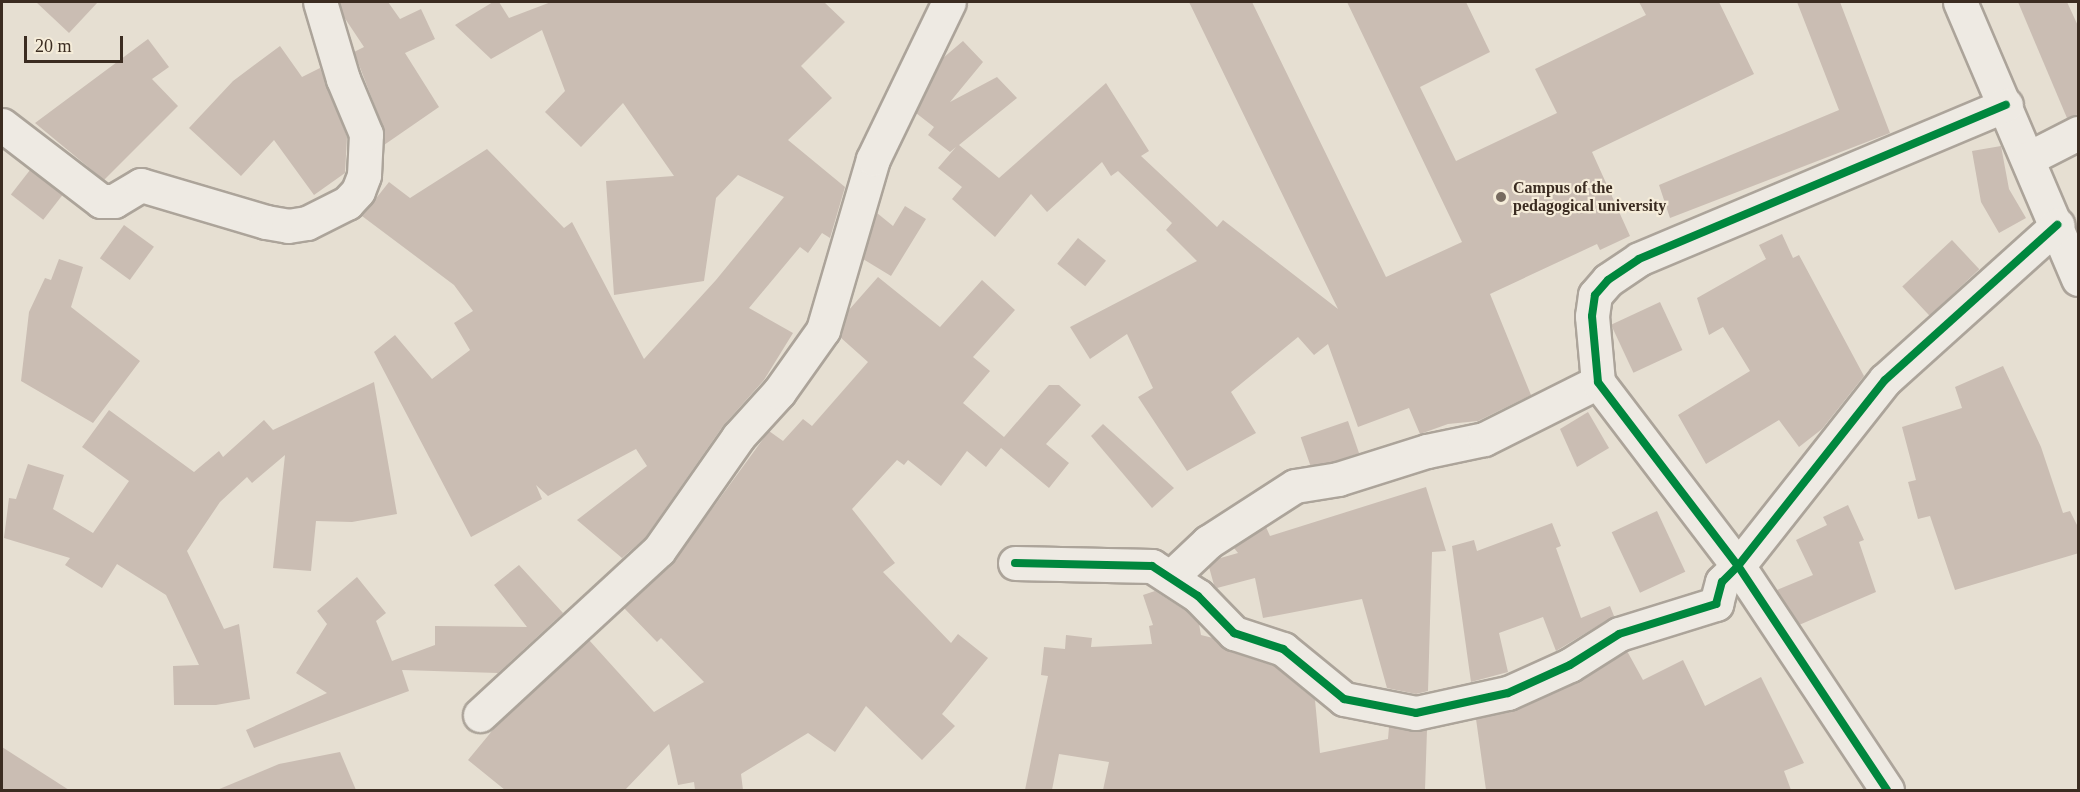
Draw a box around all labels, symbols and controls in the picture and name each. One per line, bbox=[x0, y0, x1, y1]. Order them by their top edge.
scale bar bbox=[27, 24, 126, 62]
text: 20 m bbox=[35, 36, 72, 56]
place label: Campus of the pedagogical university bbox=[1513, 178, 1666, 216]
marker: Campus of the pedagogical university bbox=[1494, 190, 1508, 204]

